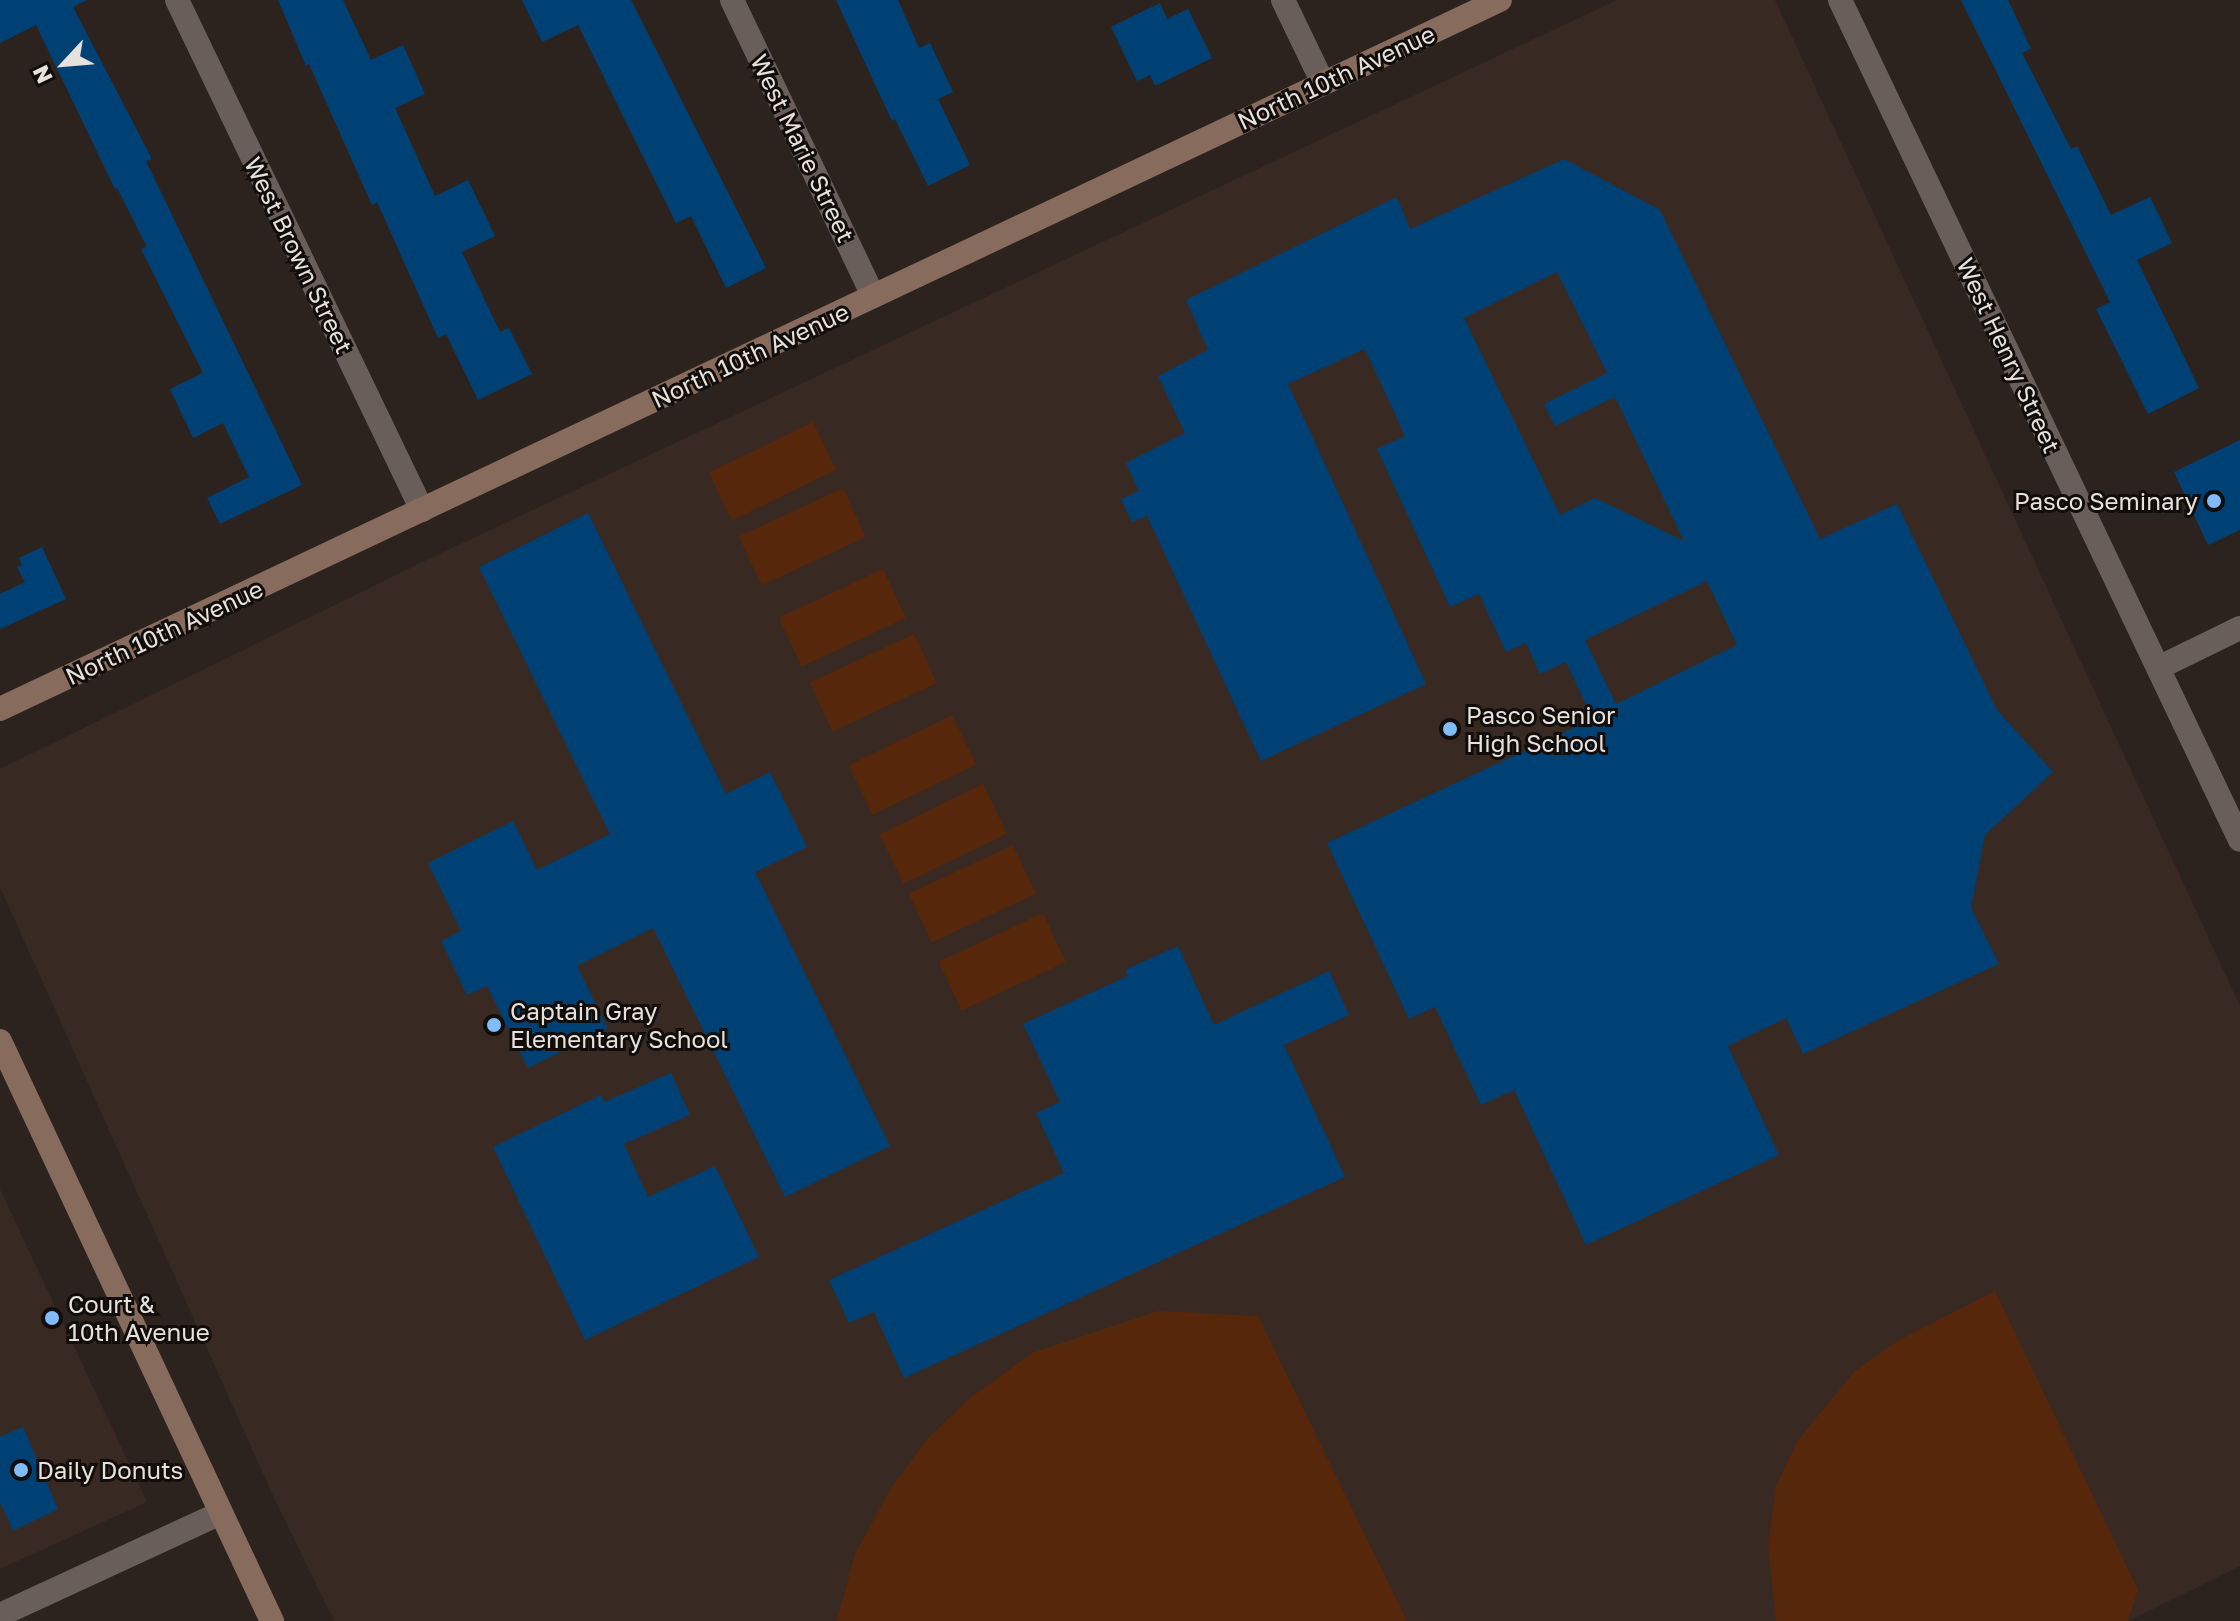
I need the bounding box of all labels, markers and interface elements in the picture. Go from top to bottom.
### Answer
street label: North 10th Avenue [1233,19,1439,135]
north arrow [24,24,104,104]
street label: West Marie Street [745,49,861,247]
text: N [26,61,58,88]
street label: West Brown Street [239,152,359,358]
street label: West Henry Street [1951,253,2067,457]
street label: North 10th Avenue [647,297,853,413]
place label: Pasco Seminary [2014,487,2198,515]
marker: Pasco Seminary [2205,492,2223,510]
street label: North 10th Avenue [61,574,267,690]
place label: Pasco Senior High School [1466,701,1615,757]
marker: Pasco Senior High School [1441,720,1459,738]
place label: Captain Gray Elementary School [510,997,728,1053]
marker: Captain Gray Elementary School [485,1016,503,1034]
place label: Court & 10th Avenue [68,1290,210,1346]
marker: Court & 10th Avenue [43,1309,61,1327]
place label: Daily Donuts [37,1456,183,1484]
marker: Daily Donuts [12,1461,30,1479]

